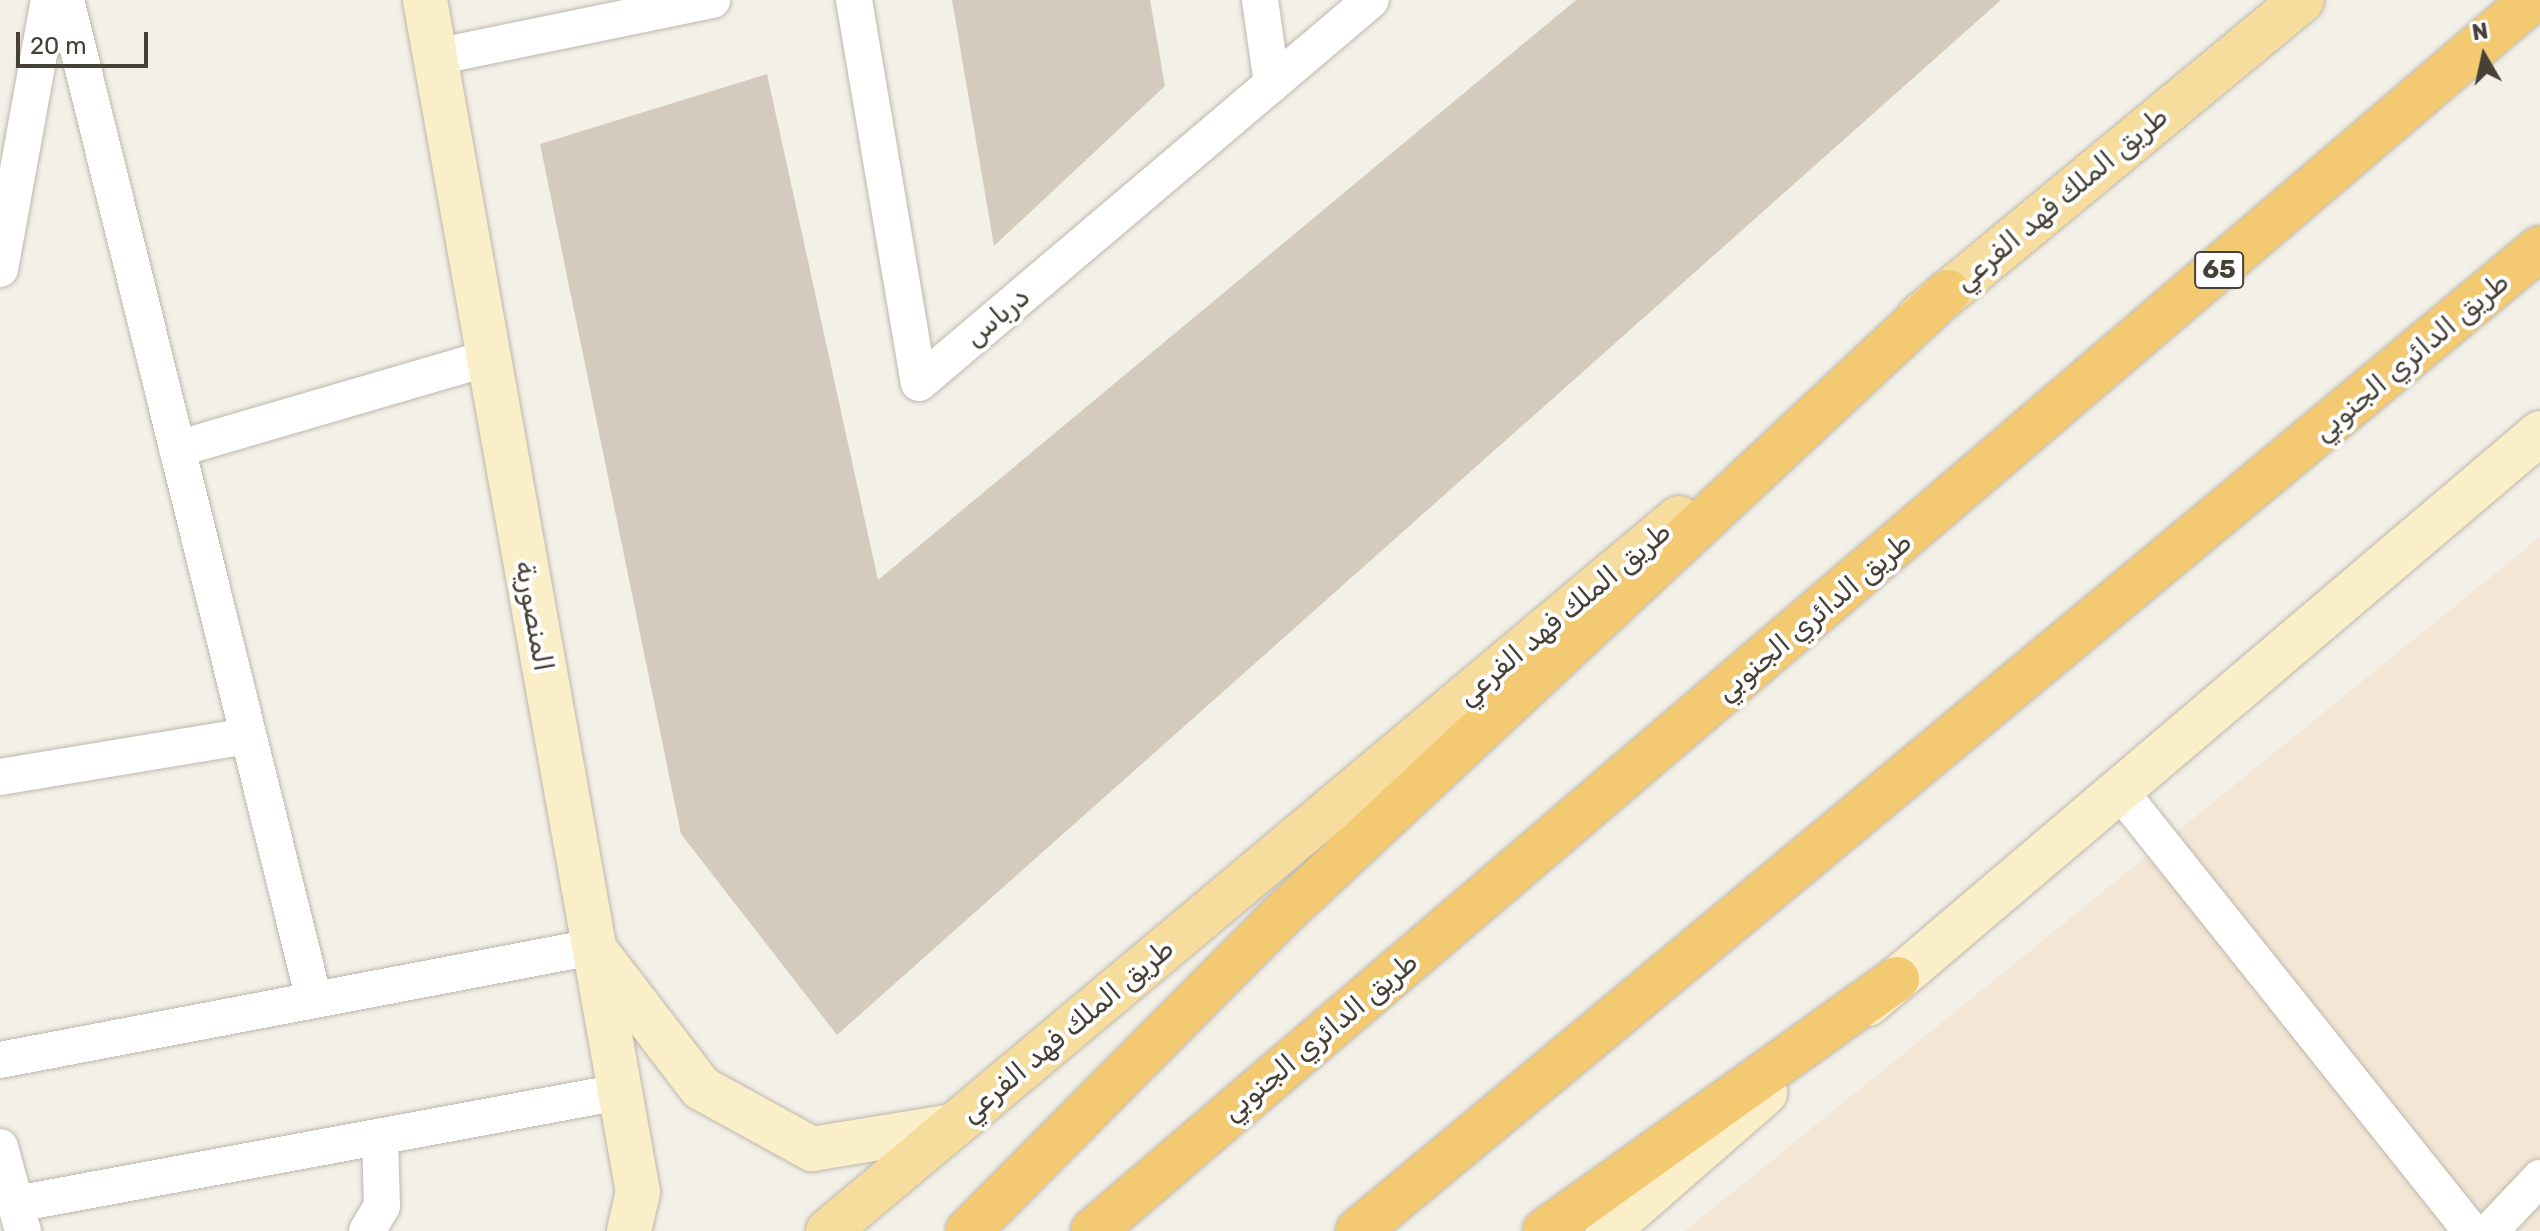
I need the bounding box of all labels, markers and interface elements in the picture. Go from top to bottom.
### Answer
scale bar [20,16,152,66]
north arrow [2444,16,2524,96]
text: N [2470,17,2490,46]
text: 20 m [30,32,87,60]
street label: طريق الملك فهد الفرعي [1947,100,2175,298]
road number: 65 [2193,248,2245,292]
street label: طريق الدائري الجنوبي [2306,265,2516,449]
street label: درباس [958,280,1036,354]
street label: طريق الملك فهد الفرعي [1450,515,1678,713]
street label: طريق الدائري الجنوبي [1709,525,1919,709]
street label: المنصورية [508,558,560,674]
street label: طريق الملك فهد الفرعي [953,932,1181,1130]
street label: طريق الدائري الجنوبي [1215,945,1425,1129]

